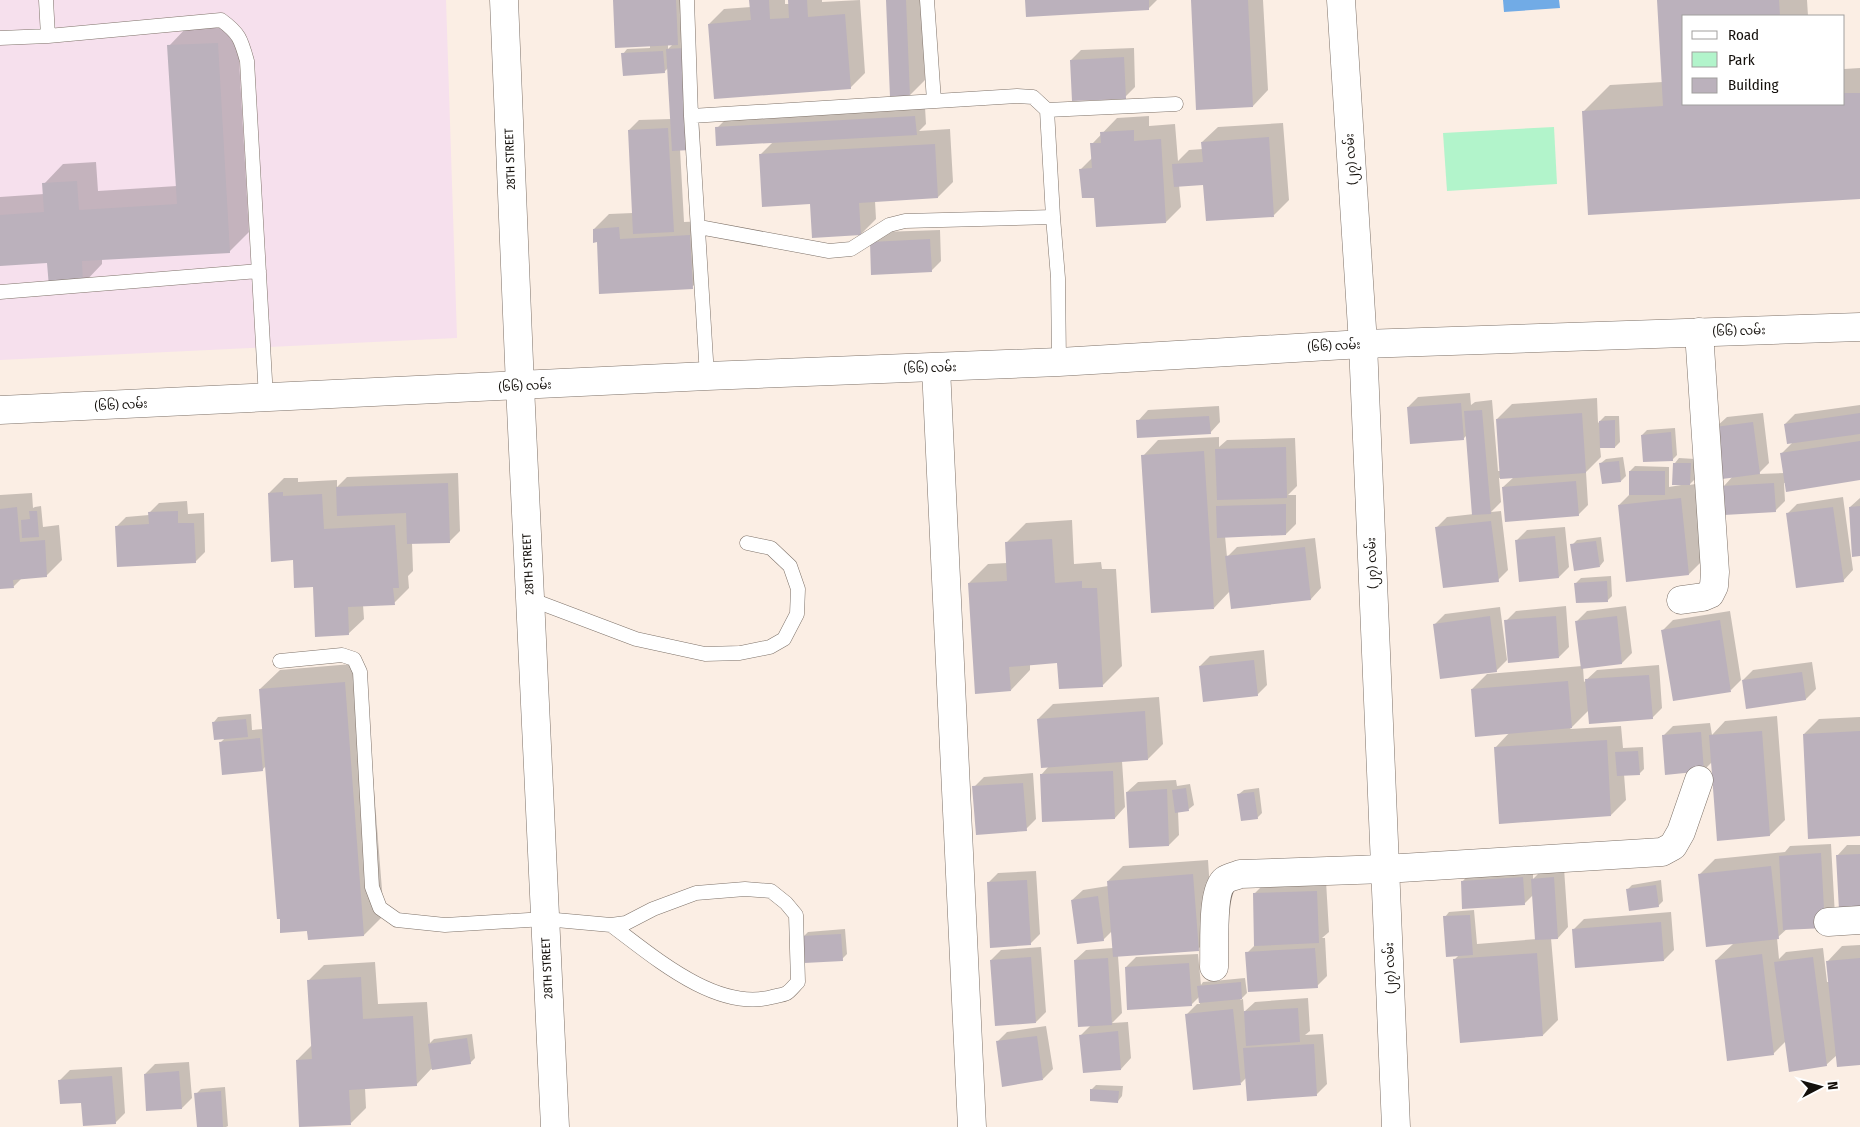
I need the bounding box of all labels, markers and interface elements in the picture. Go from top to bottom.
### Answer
legend [1682,15,1845,105]
text: Road [1728,26,1759,44]
text: Park [1728,51,1755,69]
text: Building [1728,76,1779,94]
street label: 28TH STREET [502,128,518,190]
street label: (၂၇) လမ်း [1340,133,1363,185]
street label: (၆၆) လမ်း [1712,321,1766,339]
street label: (၆၆) လမ်း [1307,336,1361,354]
street label: (၆၆) လမ်း [903,358,957,376]
street label: (၆၆) လမ်း [498,376,552,394]
street label: (၆၆) လမ်း [94,395,148,413]
street label: 28TH STREET [519,533,537,595]
street label: (၂၇) လမ်း [1362,537,1383,589]
street label: 28TH STREET [538,937,556,999]
street label: (၂၇) လမ်း [1380,942,1401,994]
north arrow [1795,1062,1845,1112]
text: N [1824,1081,1841,1091]

